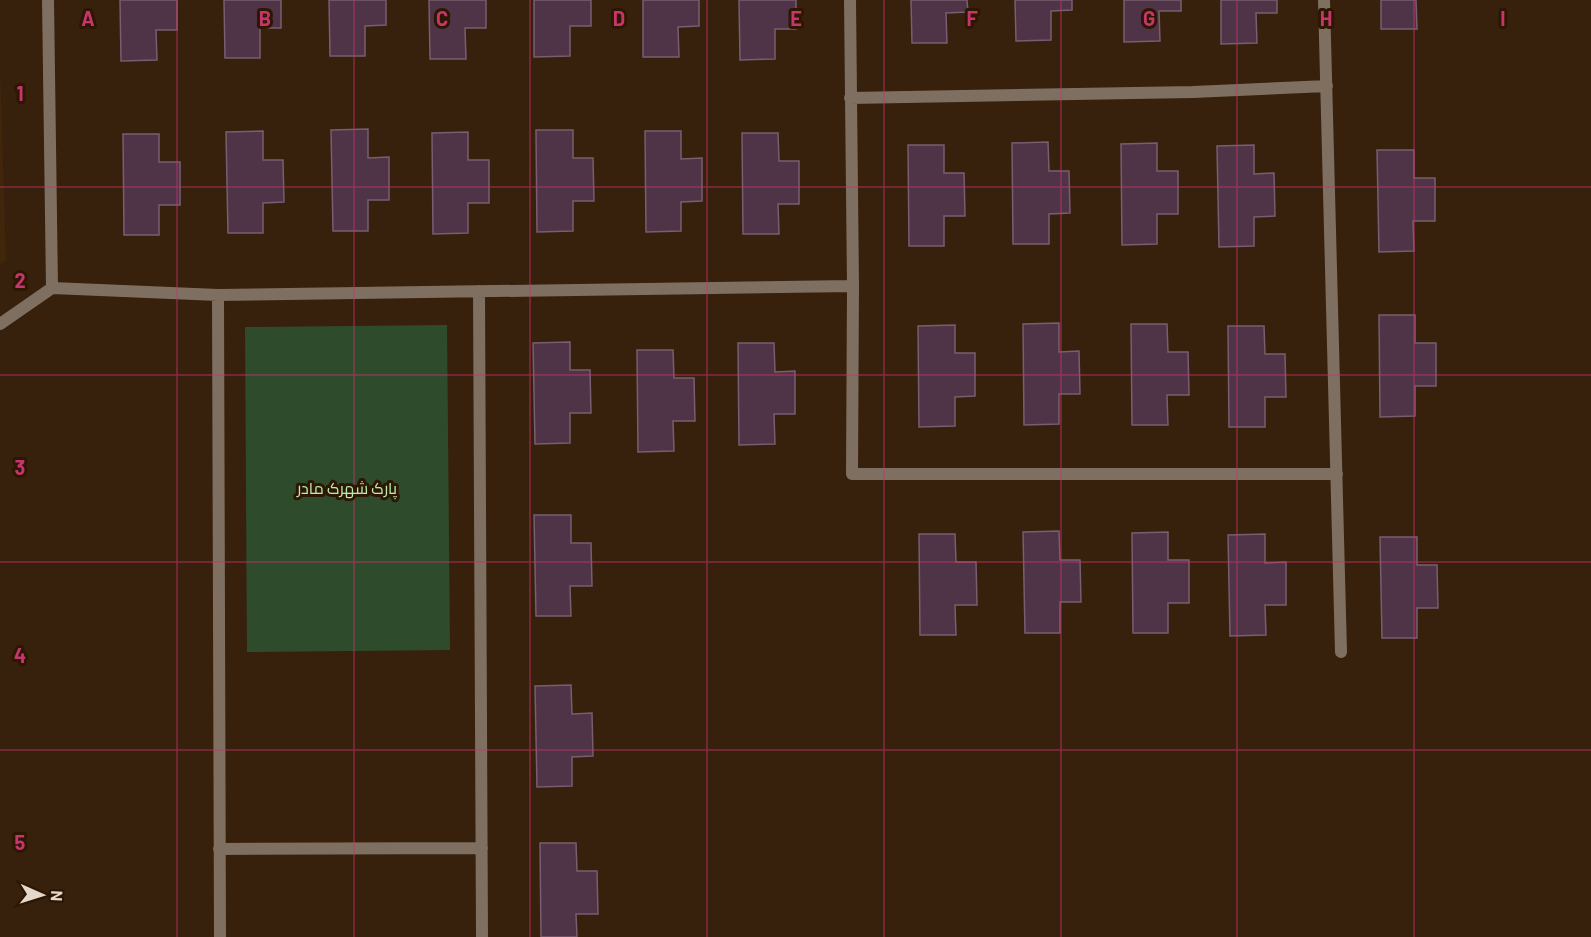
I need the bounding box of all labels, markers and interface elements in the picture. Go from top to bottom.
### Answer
text: A [81,6,95,30]
text: B [259,6,271,30]
text: C [436,6,448,30]
text: D [613,6,625,30]
text: E [790,6,802,30]
text: F [966,6,978,30]
text: G [1143,6,1155,30]
text: H [1320,6,1332,30]
text: I [1500,6,1506,30]
text: 1 [16,81,24,105]
text: 2 [14,268,26,292]
text: 3 [15,455,25,479]
park label: پارک شهرک مادر [296,478,398,500]
text: 4 [14,643,26,667]
text: 5 [15,830,26,854]
north arrow [12,865,72,925]
text: N [48,890,67,902]

